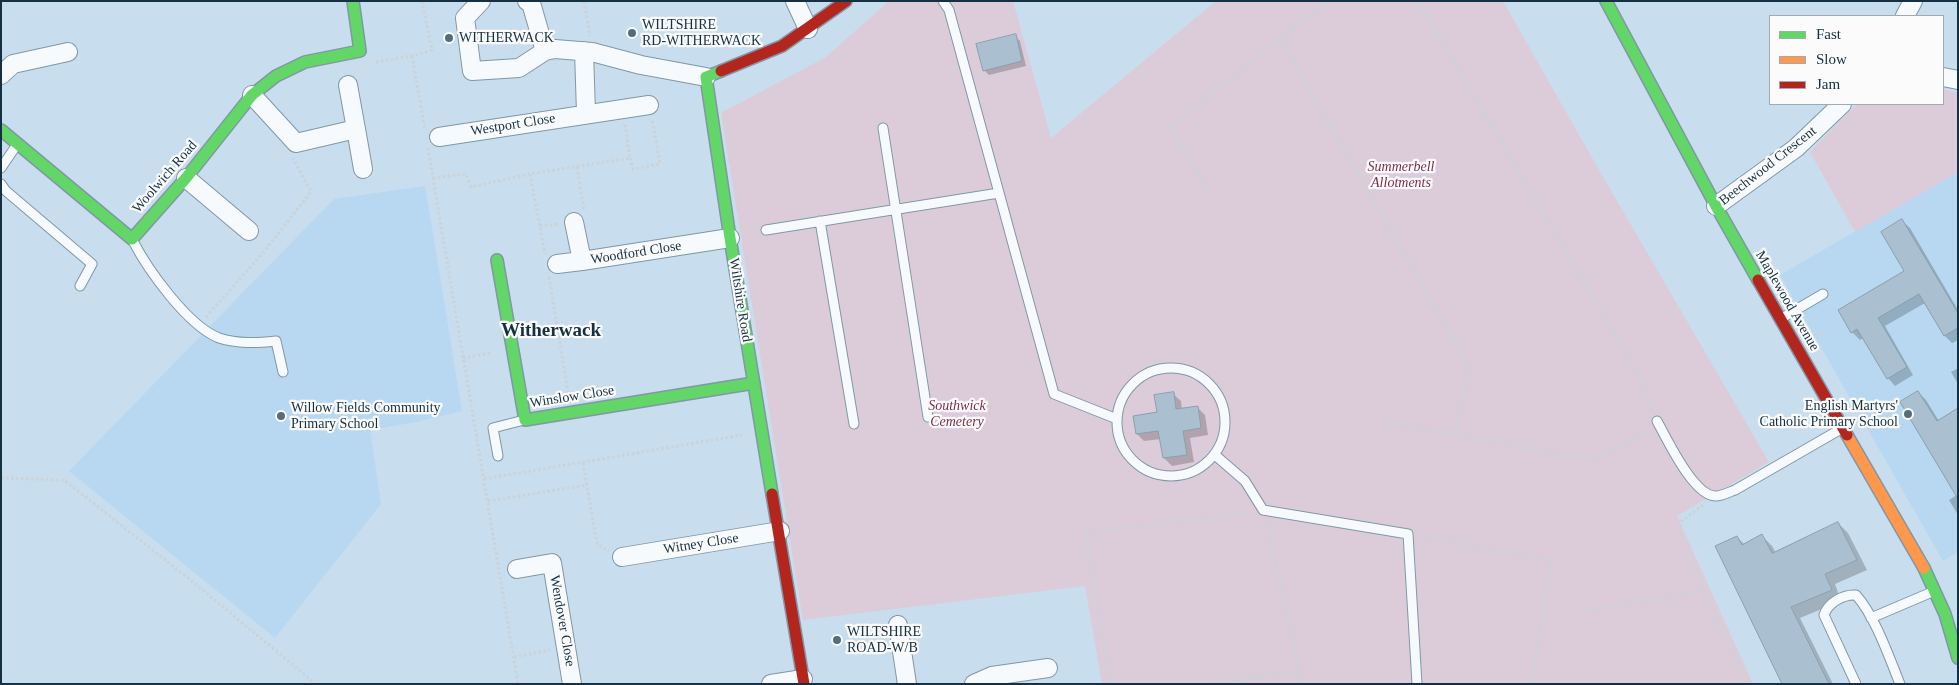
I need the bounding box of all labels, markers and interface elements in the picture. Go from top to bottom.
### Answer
legend [1769,15,1944,105]
place label: WILTSHIRE RD-WITHERWACK [642,17,761,49]
text: Fast [1816,26,1841,42]
marker: WILTSHIRE RD-WITHERWACK [626,27,638,39]
place label: WITHERWACK [459,30,554,46]
marker: WITHERWACK [443,32,455,44]
text: Slow [1816,51,1847,67]
text: Jam [1816,76,1840,92]
street label: Westport Close [469,110,557,140]
street label: Beechwood Crescent [1716,123,1820,209]
street label: Woolwich Road [129,137,201,217]
park label: Summerbell Allotments [1368,159,1434,192]
street label: Woodford Close [589,238,683,268]
street label: Maplewood Avenue [1752,248,1822,354]
street label: Wiltshire Road [725,257,755,343]
district label: Witherwack [501,320,601,342]
street label: Winslow Close [529,382,615,412]
park label: Southwick Cemetery [928,398,986,431]
place label: English Martyrs' Catholic Primary School [1760,398,1898,431]
place label: Willow Fields Community Primary School [291,400,441,432]
marker: English Martyrs' Catholic Primary School [1902,408,1914,420]
marker: Willow Fields Community Primary School [275,410,287,422]
street label: Witney Close [662,530,740,558]
street label: Wendover Close [546,574,578,668]
place label: WILTSHIRE ROAD-W/B [847,624,921,656]
marker: WILTSHIRE ROAD-W/B [831,634,843,646]

